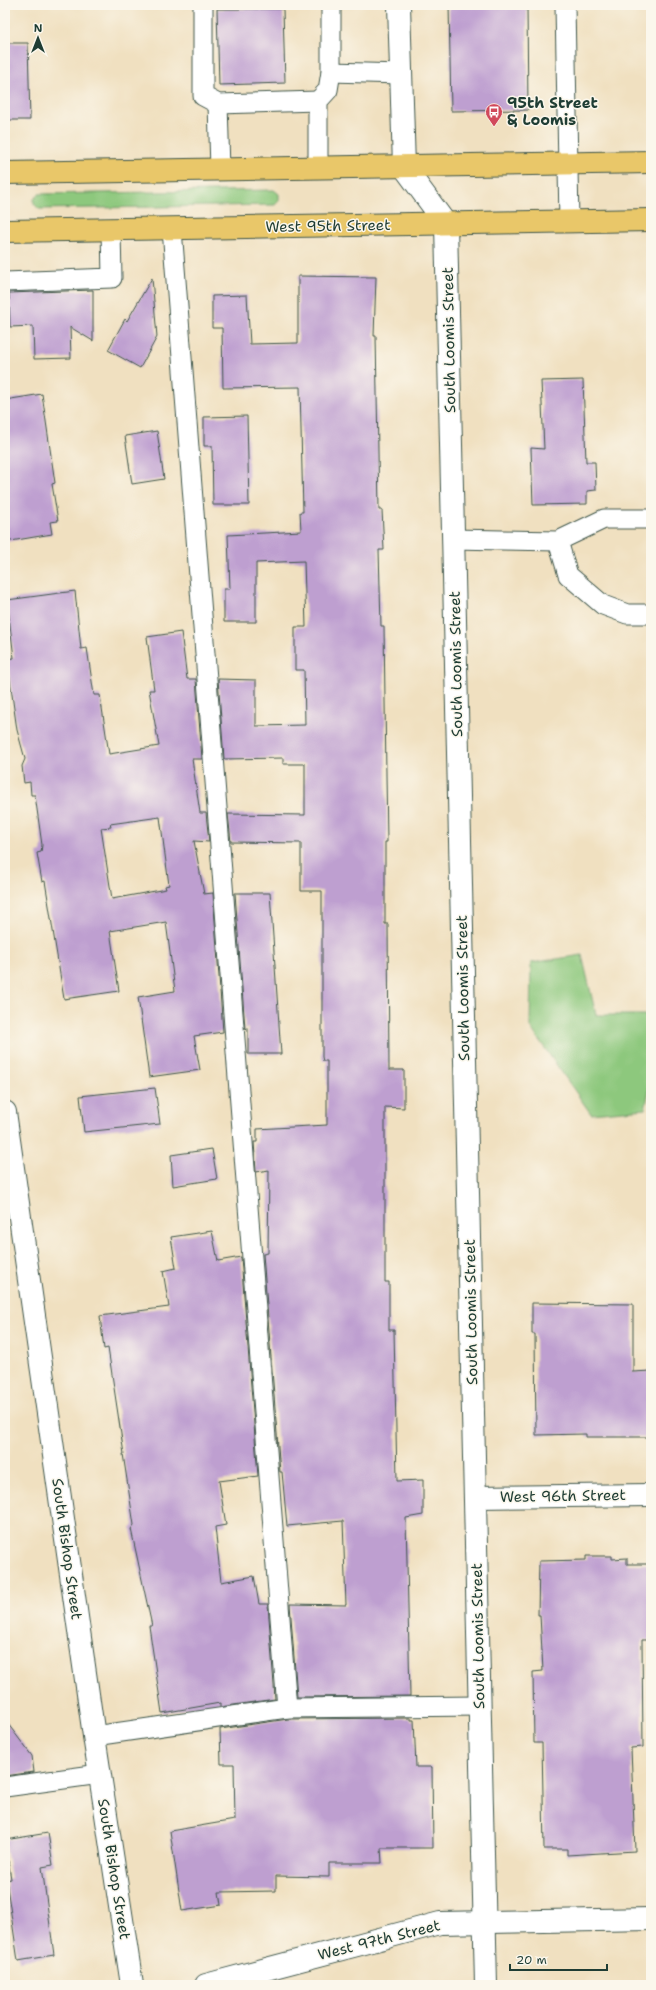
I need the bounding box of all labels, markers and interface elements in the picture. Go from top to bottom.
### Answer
north arrow [18,18,58,58]
text: N [34,21,43,36]
place label: 95th Street & Loomis [507,93,598,130]
bus stop icon: 95th Street & Loomis [484,102,504,127]
street label: West 95th Street [265,215,391,237]
street label: South Loomis Street [438,267,460,413]
street label: South Loomis Street [445,591,467,737]
street label: South Loomis Street [452,915,474,1061]
street label: South Loomis Street [460,1239,482,1385]
street label: South Bishop Street [47,1477,87,1621]
street label: West 96th Street [500,1485,626,1507]
street label: South Loomis Street [467,1563,489,1709]
street label: South Bishop Street [93,1797,135,1941]
street label: West 97th Street [316,1915,442,1965]
scale bar [510,1946,607,1972]
text: 20 m [516,1952,547,1968]

